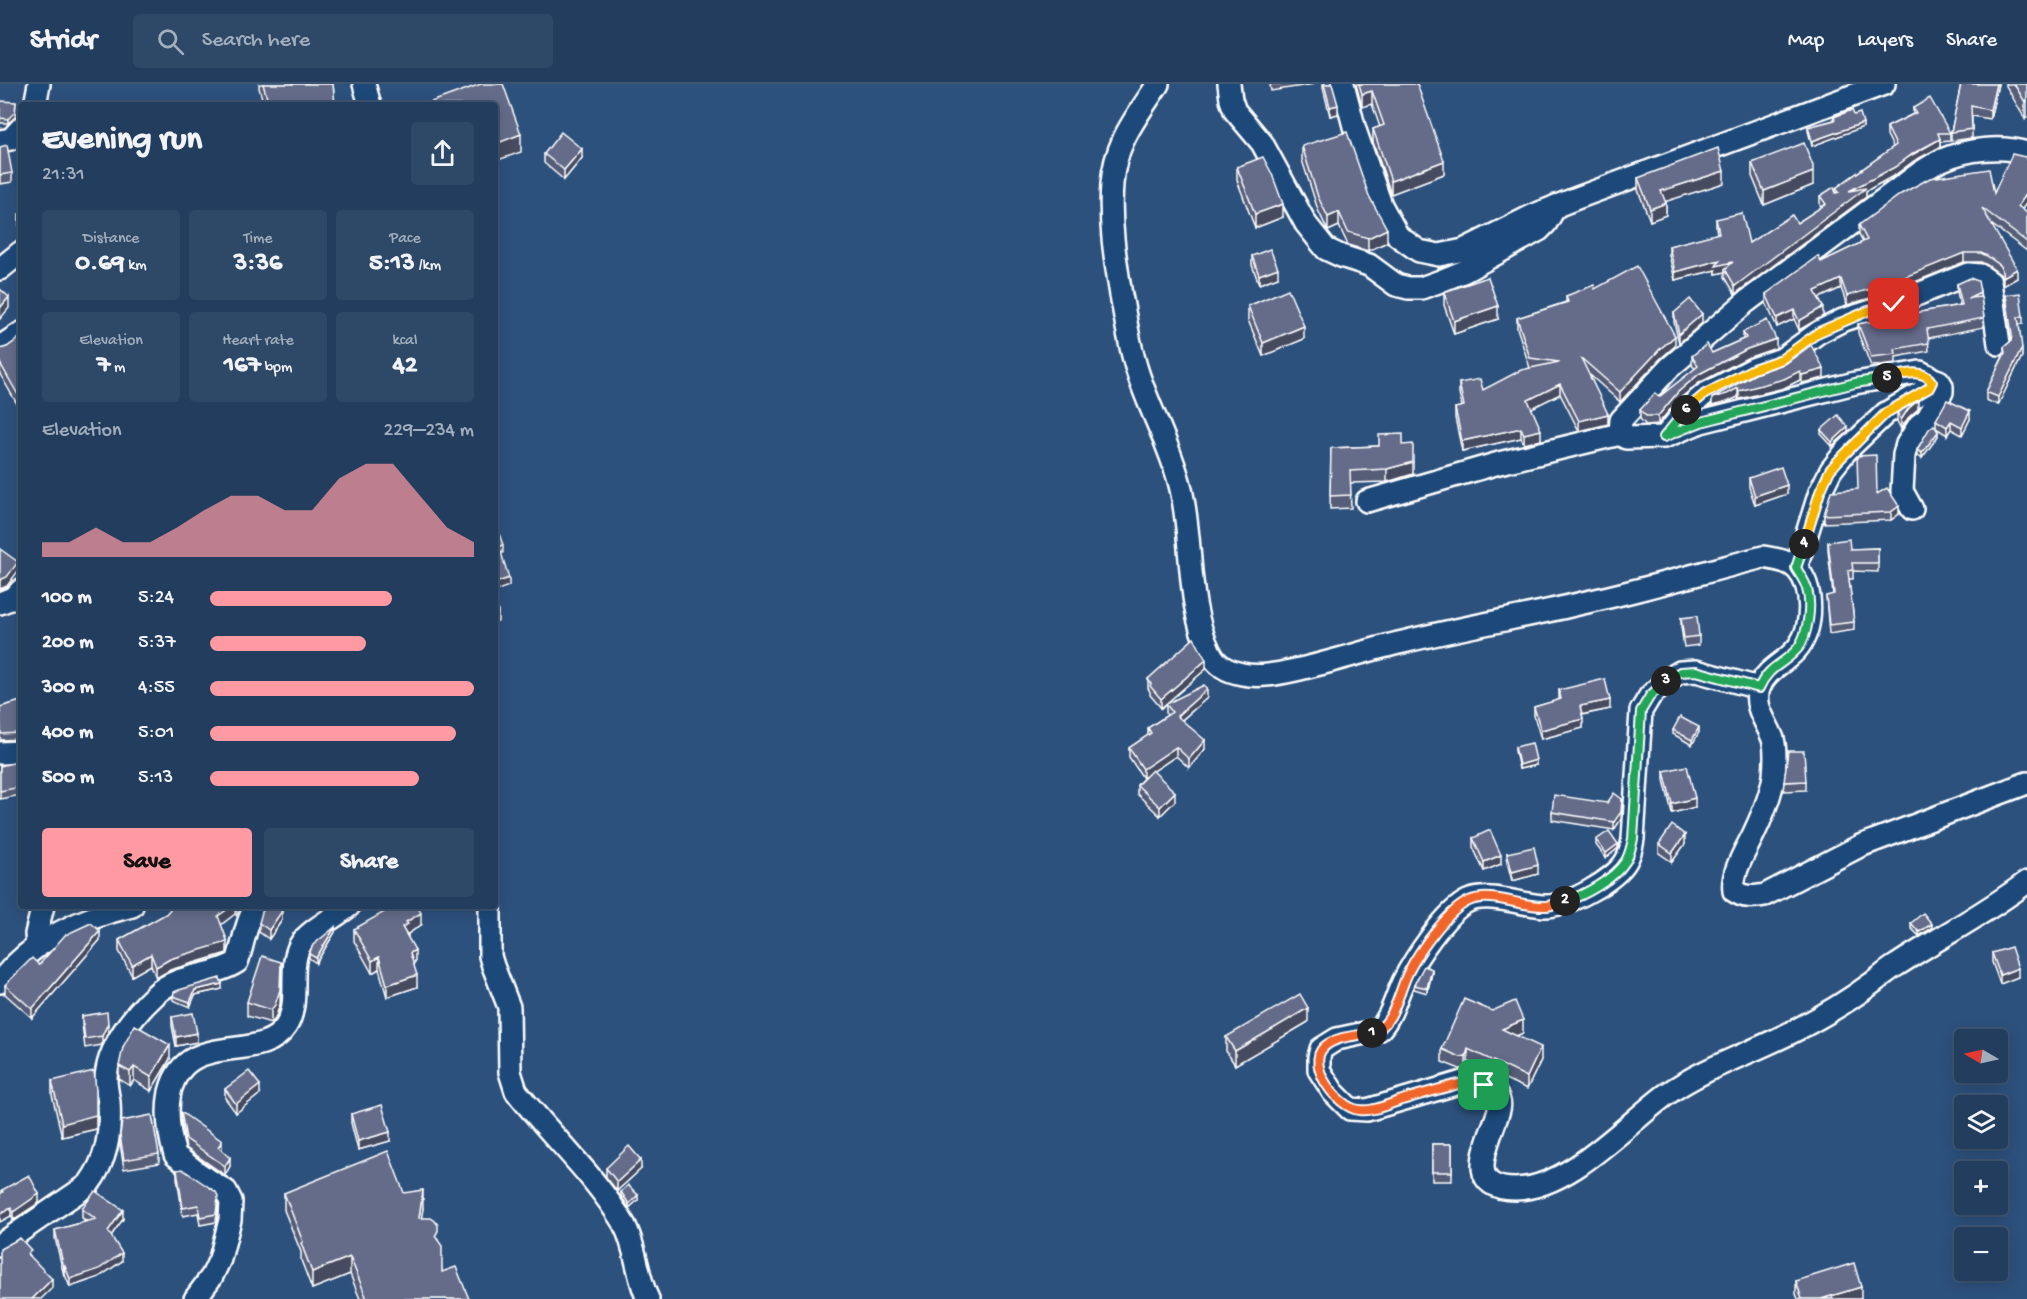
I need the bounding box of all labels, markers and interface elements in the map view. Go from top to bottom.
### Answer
search box [133,14,553,68]
text: Stridr [30,25,97,58]
icon: search [154,25,187,58]
text: Search here [202,28,310,54]
text: Map [1788,29,1824,54]
text: Layers [1857,29,1913,54]
text: Share [1946,29,1997,54]
text: Evening run [42,122,202,160]
button: share [411,122,474,185]
text: 21:31 [42,164,85,187]
text: Distance [83,230,139,249]
text: Time [243,230,273,249]
text: Pace [389,230,421,249]
text: 0.69 [75,249,124,280]
text: 3:36 [234,249,282,280]
text: 5:13 [369,249,415,280]
text: km [124,257,147,276]
text: /km [415,257,441,276]
pin [1868,278,1919,329]
icon: check [1877,287,1910,320]
text: Elevation [79,332,143,351]
text: Heart rate [222,332,294,351]
text: kcal [393,332,417,351]
text: 7 [97,351,110,382]
text: 167 [224,351,261,382]
text: 42 [392,351,418,382]
text: m [110,359,125,378]
text: bpm [261,359,292,378]
pin: 5 [1872,363,1902,393]
text: 5 [1883,368,1891,387]
pin: 6 [1671,395,1701,425]
text: 6 [1682,400,1690,419]
text: Elevation [42,420,122,443]
text: 229–234 m [384,420,474,443]
pin: 4 [1789,529,1819,559]
text: 4 [1800,534,1808,553]
text: 100 m [42,587,92,610]
text: 5:24 [138,587,174,610]
text: 200 m [42,632,93,655]
text: 5:37 [138,632,176,655]
pin: 3 [1651,666,1681,696]
text: 3 [1662,671,1670,690]
text: 300 m [42,677,94,700]
text: 4:55 [138,677,175,700]
text: 400 m [42,722,93,745]
text: 5:01 [138,722,174,745]
text: 500 m [42,767,94,790]
text: 5:13 [138,767,173,790]
button: Save [42,828,252,897]
button: Share [264,828,474,897]
pin: 2 [1550,886,1580,916]
text: 2 [1561,891,1569,910]
pin: 1 [1357,1018,1387,1048]
text: 1 [1369,1023,1375,1042]
north arrow [1954,1029,2008,1083]
map controls [1954,1029,2008,1281]
pin [1458,1059,1509,1110]
icon: arrive [1467,1068,1500,1101]
button: layers [1954,1095,2008,1149]
button: + [1954,1161,2008,1215]
button: − [1954,1227,2008,1281]

